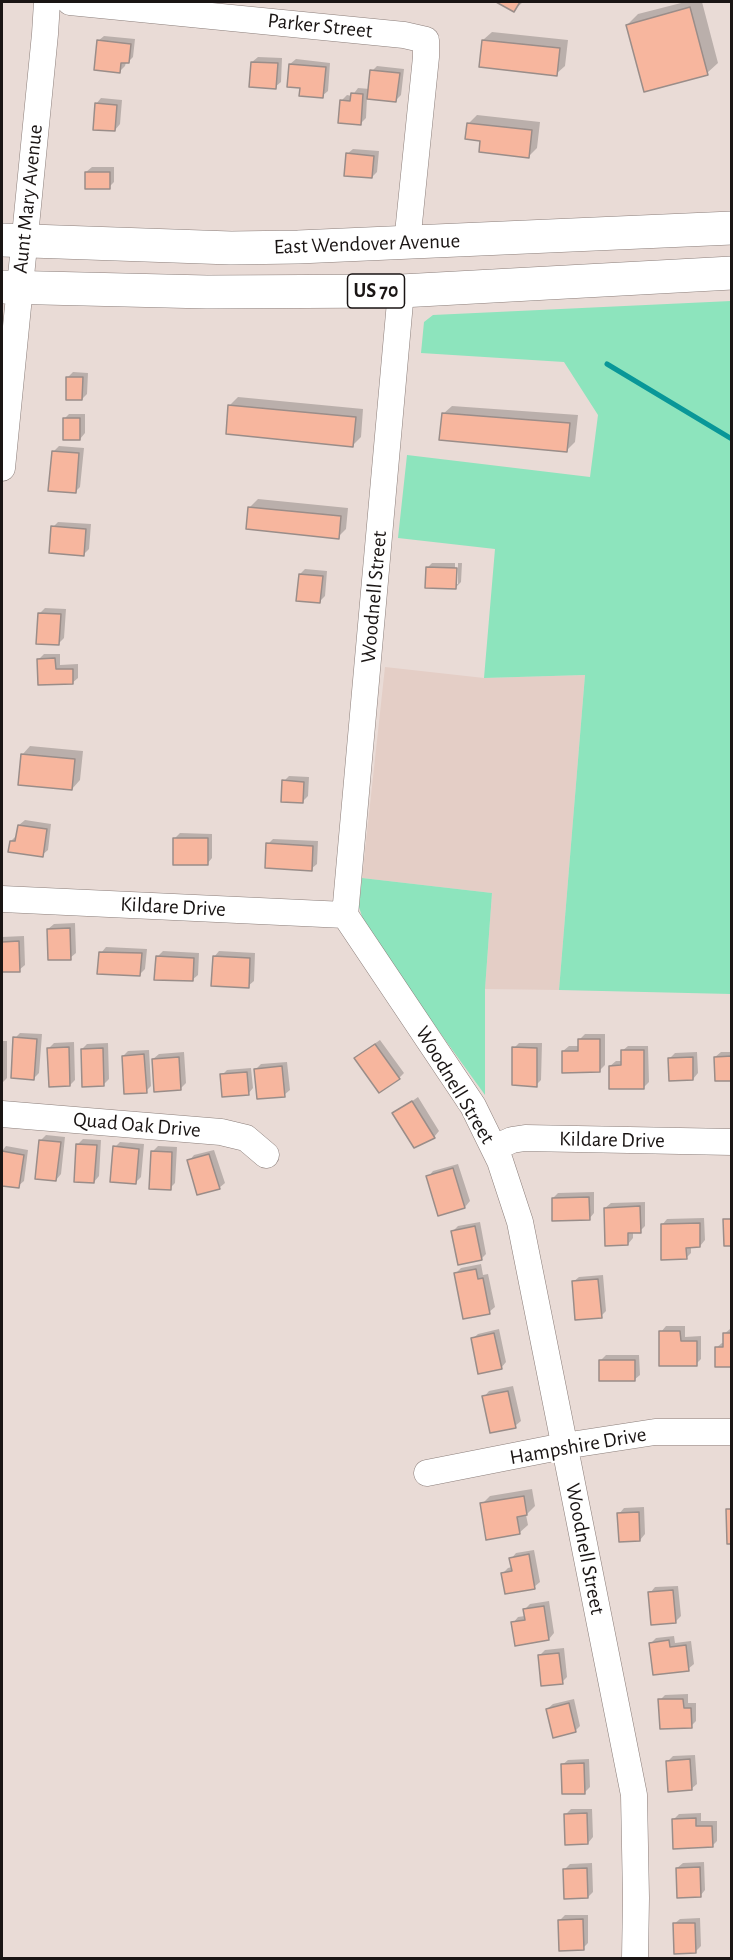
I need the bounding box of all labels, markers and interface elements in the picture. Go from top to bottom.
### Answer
street label: Parker Street [266,8,374,44]
street label: Aunt Mary Avenue [8,123,48,275]
street label: East Wendover Avenue [273,228,461,260]
road number: US 70 [348,274,404,308]
street label: Woodnell Street [356,530,392,664]
street label: Kildare Drive [120,892,226,922]
street label: Woodnell Street [410,1021,500,1149]
street label: Quad Oak Drive [72,1107,202,1143]
street label: Kildare Drive [559,1126,665,1154]
street label: Hampshire Drive [508,1422,648,1470]
street label: Woodnell Street [560,1481,610,1617]

